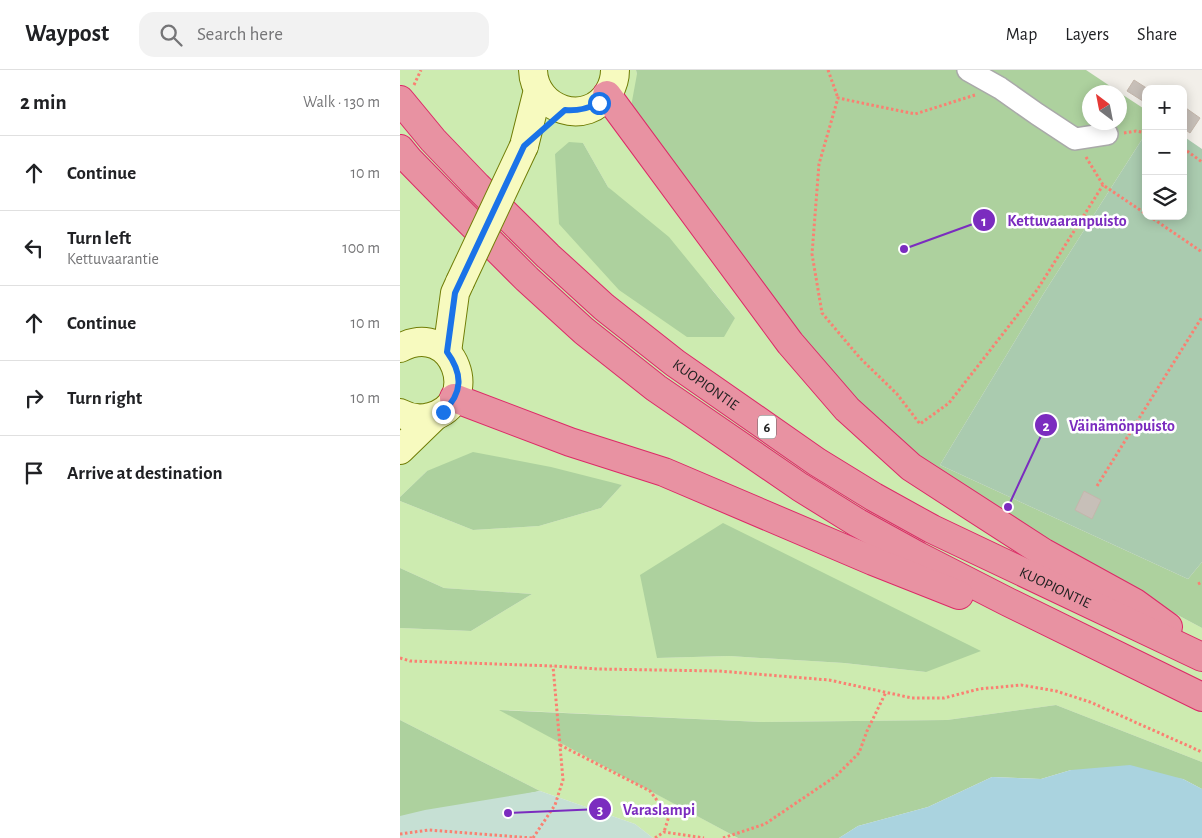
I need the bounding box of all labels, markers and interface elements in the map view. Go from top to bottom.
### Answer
search box [139,12,489,57]
icon: search [157,21,185,49]
text: Waypost [25,22,109,46]
text: Search here [197,25,283,44]
text: Map [1006,26,1037,44]
text: Layers [1065,26,1109,44]
text: Share [1137,26,1177,44]
north arrow [1082,85,1127,130]
map controls [1142,85,1187,220]
button: + [1142,85,1187,130]
text: 2 min [20,92,67,113]
route start [588,92,611,115]
text: Walk · 130 m [303,94,380,110]
button: − [1142,130,1187,175]
icon: ahead [20,159,48,187]
text: Continue [67,164,136,183]
text: 10 m [351,165,380,181]
button: layers [1142,175,1187,220]
callout: Kettuvaaranpuisto [972,205,1136,236]
text: Kettuvaaranpuisto [1007,213,1127,229]
text: 1 [981,214,987,229]
text: Turn left [67,229,131,248]
icon: left [20,234,48,262]
text: 100 m [342,240,380,256]
text: Kettuvaarantie [67,251,159,267]
icon: ahead [20,309,48,337]
text: Continue [67,314,136,333]
text: 10 m [351,315,380,331]
street label: KUOPIONTIE [670,357,741,413]
icon: right [20,384,48,412]
text: Turn right [67,389,142,408]
text: 10 m [351,390,380,406]
route end [432,401,455,424]
callout: Väinämönpuisto [1034,410,1184,441]
road number: 6 [758,416,776,438]
text: Väinämönpuisto [1069,418,1175,434]
text: 2 [1042,419,1050,434]
icon: arrive [20,459,48,487]
text: Arrive at destination [67,464,223,483]
street label: KUOPIONTIE [1017,565,1093,611]
callout: Varaslampi [587,794,705,825]
text: Varaslampi [623,802,695,818]
text: 3 [597,803,603,818]

